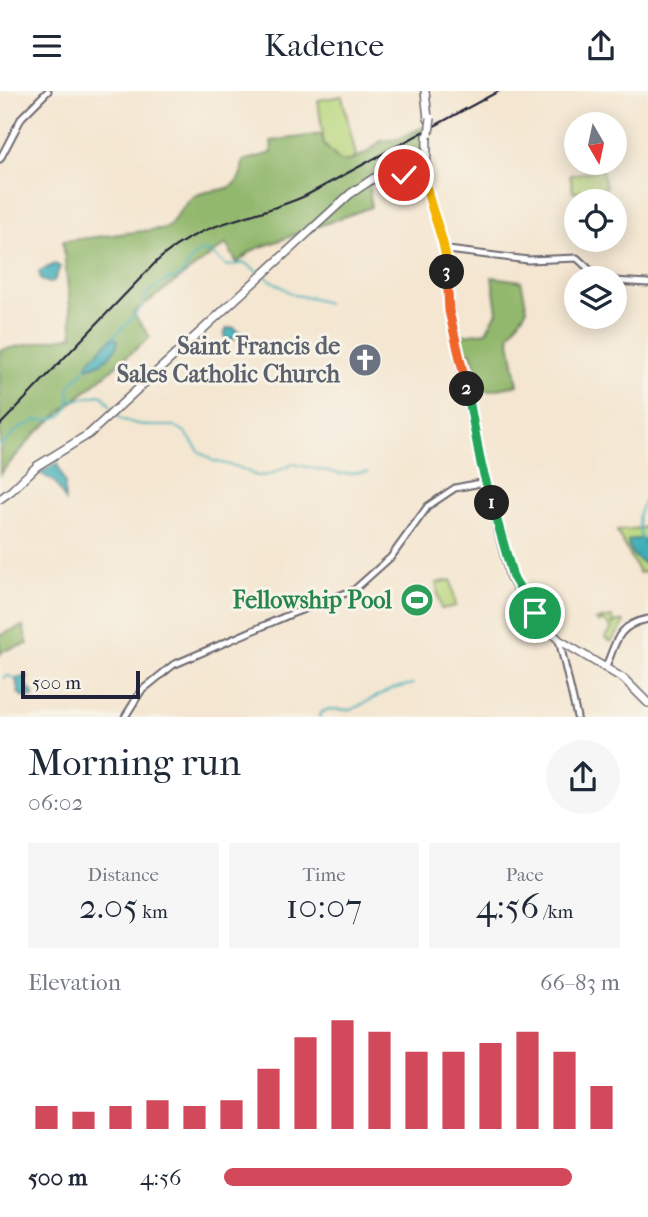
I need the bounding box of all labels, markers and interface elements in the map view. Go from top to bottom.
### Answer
icon: menu [28,27,66,65]
text: Kadence [264,27,384,64]
icon: share [582,27,620,65]
north arrow [564,112,626,175]
map controls [564,112,627,329]
pin [374,145,434,205]
icon: check [385,156,423,194]
button: locate [564,189,627,252]
pin: 3 [430,255,464,289]
text: 3 [443,260,450,282]
button: layers [564,266,627,329]
place label: Saint Francis de Sales Catholic Church [117,332,341,388]
church icon: Saint Francis de Sales Catholic Church [346,341,384,379]
pin: 2 [449,371,484,407]
text: 2 [462,377,471,399]
pin: 1 [475,485,510,521]
text: 1 [488,491,495,513]
sports icon: Fellowship Pool [398,581,436,619]
pin [505,583,565,643]
place label: Fellowship Pool [232,586,392,614]
icon: arrive [516,594,554,632]
scale bar [21,667,140,699]
text: 500 m [32,672,81,694]
text: Morning run [28,740,241,785]
button: share [546,740,620,814]
text: 06:02 [28,789,83,816]
text: Distance [88,864,159,886]
text: Time [302,864,346,886]
text: Pace [506,864,544,886]
text: 2.05 [79,886,138,927]
text: 10:07 [286,886,362,927]
text: 4:56 [476,886,539,927]
text: km [138,901,168,923]
text: /km [539,901,573,923]
text: Elevation [28,969,121,996]
text: 66–83 m [540,969,620,996]
text: 500 m [28,1164,87,1191]
text: 4:56 [140,1164,182,1191]

